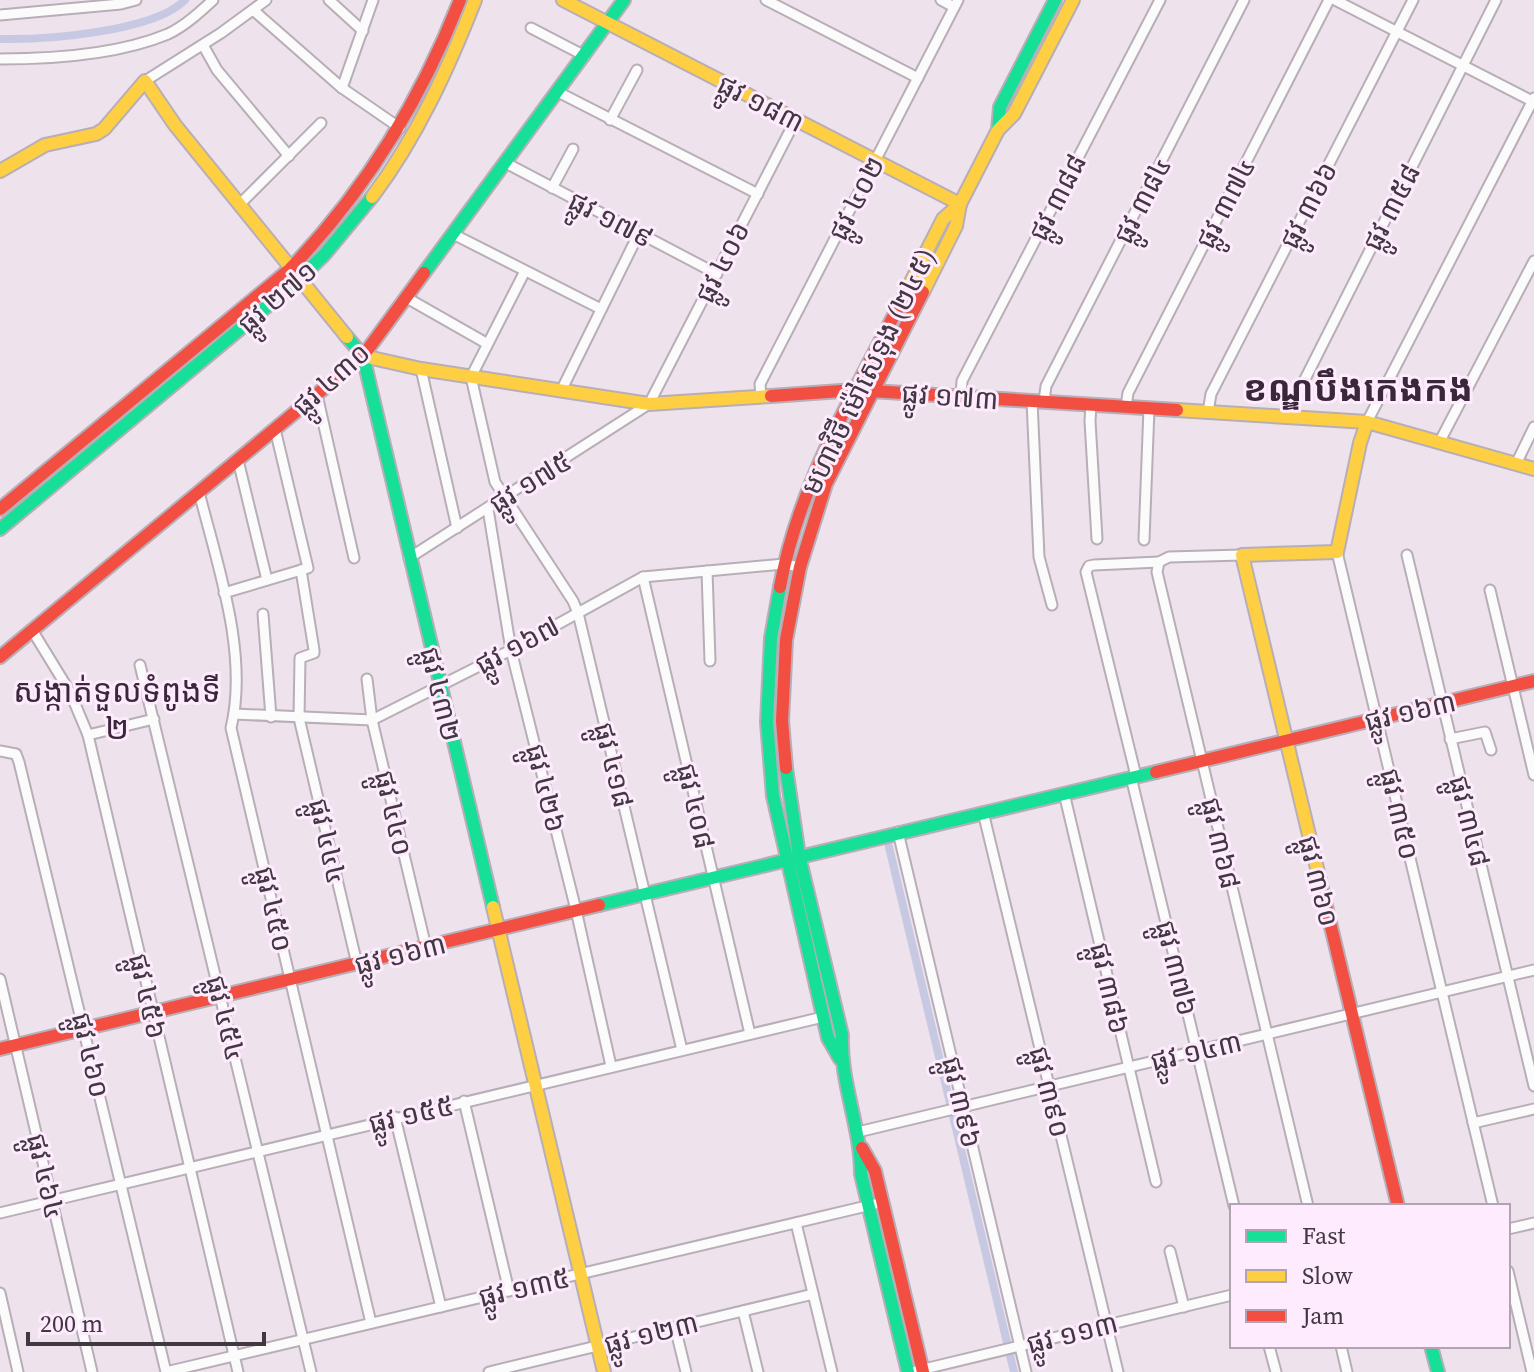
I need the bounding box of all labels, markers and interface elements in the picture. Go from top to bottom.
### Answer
street label: ផ្លូវ ១៨៣ [708,65,811,147]
street label: ផ្លូវ ៣៨៨ [1019,147,1101,250]
street label: ផ្លូវ ៤០២ [819,149,899,250]
street label: ផ្លូវ ៣៨៤ [1104,150,1186,253]
street label: ផ្លូវ ៣៧៤ [1186,151,1270,258]
street label: ផ្លូវ ៣៦៦ [1270,155,1352,258]
street label: ផ្លូវ ៣៥៨ [1353,157,1435,260]
street label: ផ្លូវ ១៧៩ [559,181,660,262]
street label: ផ្លូវ ៤០៦ [685,215,764,312]
street label: មហាវិថី ម៉ៅសេទុង (២៤៥) [792,241,944,501]
street label: ផ្លូវ ២៧១ [229,252,329,347]
street label: ផ្លូវ ៤៣០ [284,334,383,429]
district label: ខណ្ឌបឹងកេងកង [1243,364,1473,413]
street label: ផ្លូវ ១៧៣ [900,374,1000,425]
street label: ផ្លូវ ១៧៥ [481,442,582,528]
street label: ផ្លូវ ១៦៧ [468,607,569,689]
street label: ផ្លូវ ៤៣២ [405,643,471,747]
district label: សង្កាត់ទួលទំពូងទី ២ [13,669,221,750]
street label: ផ្លូវ ១៦៣ [1360,682,1461,746]
street label: ផ្លូវ ៤១៨ [579,718,643,813]
street label: ផ្លូវ ៤២៦ [511,740,575,838]
street label: ផ្លូវ ៤០៨ [662,759,724,854]
street label: ផ្លូវ ៣៥០ [1365,764,1429,865]
street label: ផ្លូវ ៤៤០ [360,766,422,861]
street label: ផ្លូវ ៣៤៨ [1434,771,1500,872]
street label: ផ្លូវ ៣៦៨ [1186,793,1250,894]
street label: ផ្លូវ ៤៤៤ [294,794,356,889]
street label: ផ្លូវ ៣៦០ [1283,831,1349,932]
street label: ផ្លូវ ៤៥០ [240,862,302,957]
street label: ផ្លូវ ៣៧៦ [1141,916,1207,1021]
street label: ផ្លូវ ១៦៣ [350,924,451,990]
street label: ផ្លូវ ៣៨៦ [1075,938,1139,1039]
street label: ផ្លូវ ៤៥៦ [114,949,176,1044]
street label: ផ្លូវ ៤៥៤ [191,971,255,1066]
street label: ផ្លូវ ៤៦០ [57,1008,119,1103]
street label: ផ្លូវ ១៤៣ [1146,1022,1247,1086]
street label: ផ្លូវ ៣៩០ [1014,1042,1080,1143]
street label: ផ្លូវ ៣៩៦ [927,1052,991,1153]
street label: ផ្លូវ ១៥៥ [364,1086,459,1148]
street label: ផ្លូវ ៤៦៤ [12,1129,74,1224]
legend [1230,1204,1510,1348]
text: Fast [1302,1219,1346,1252]
street label: ផ្លូវ ១៣៥ [474,1258,575,1322]
text: Slow [1302,1259,1353,1292]
scale bar [28,1296,264,1346]
text: Jam [1301,1299,1344,1332]
street label: ផ្លូវ ១២៣ [600,1303,704,1369]
street label: ផ្លូវ ១១៣ [1022,1303,1123,1369]
text: 200 m [40,1307,103,1340]

